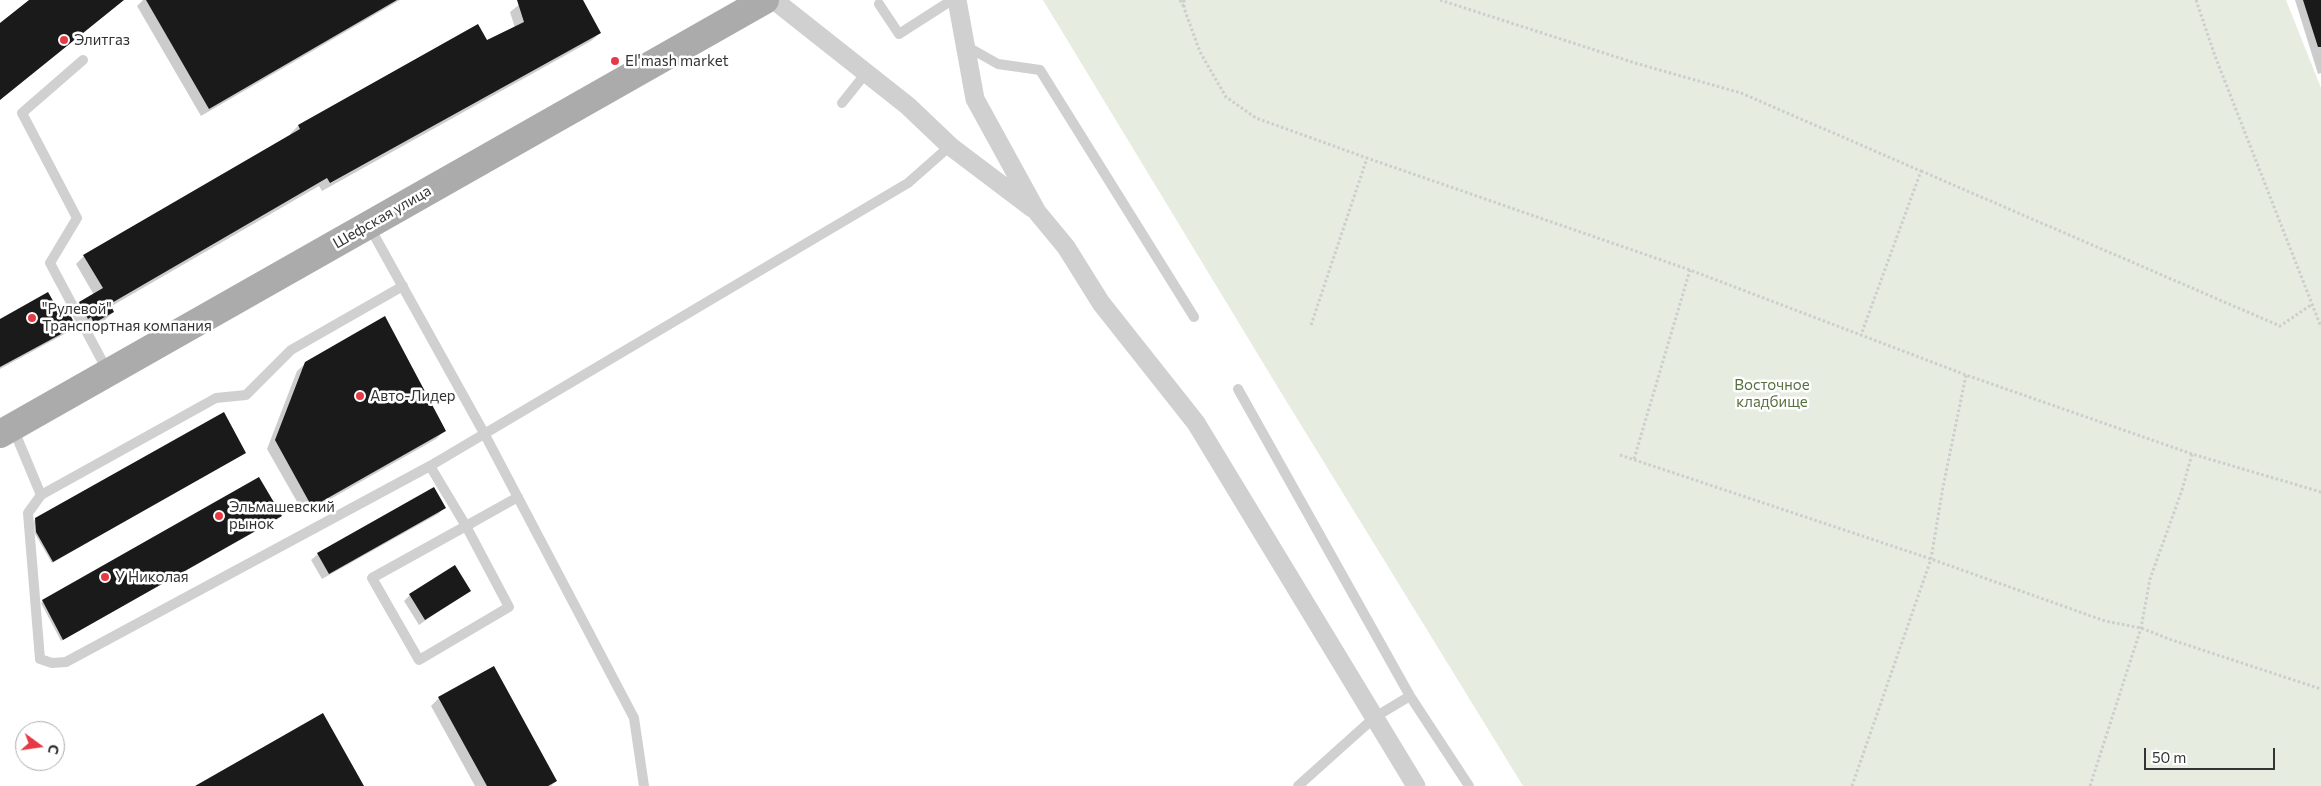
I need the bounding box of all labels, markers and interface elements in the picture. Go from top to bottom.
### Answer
place label: Элитгаз [74,31,130,49]
marker: Элитгаз [58,34,70,46]
place label: El'mash market [625,52,729,70]
marker: El'mash market [609,55,621,67]
street label: Шефская улица [330,182,434,252]
place label: "Рулевой" Транспортная компания [42,300,212,335]
marker: "Рулевой" Транспортная компания [26,312,38,324]
park label: Восточное кладбище [1734,376,1810,411]
place label: Авто-Лидер [370,387,456,405]
marker: Авто-Лидер [354,390,366,402]
place label: Эльмашевский рынок [229,498,335,533]
marker: Эльмашевский рынок [213,510,225,522]
place label: У Николая [115,568,189,586]
marker: У Николая [99,571,111,583]
north arrow [15,721,65,771]
scale bar [2146,738,2277,770]
text: С [45,743,63,756]
text: 50 m [2152,748,2186,766]

